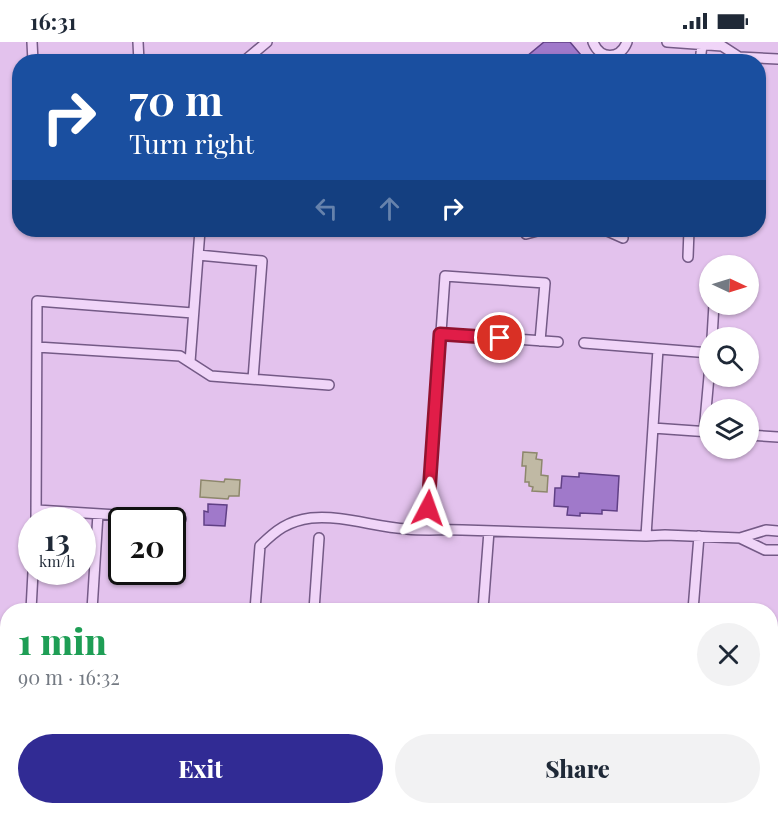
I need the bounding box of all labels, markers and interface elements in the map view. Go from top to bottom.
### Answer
text: 16:31 [30,6,76,36]
text: 70 m [129,71,223,127]
icon: right [30,78,108,156]
text: Turn right [129,125,254,161]
icon: left [310,192,343,225]
icon: ahead [373,192,406,225]
icon: right [436,192,469,225]
north arrow [699,255,759,315]
map controls [699,255,759,459]
pin [474,312,525,363]
icon: arrive [483,321,516,354]
button: search [699,327,759,387]
button: layers [699,399,759,459]
position arrow [396,476,460,540]
speed limit sign: 20 [108,507,186,585]
text: 13 [44,519,70,559]
text: km/h [39,551,75,571]
text: 1 min [18,616,107,664]
button: close [697,623,760,686]
text: 90 m · 16:32 [18,663,120,690]
button: Exit [18,734,383,803]
button: Share [395,734,760,803]

